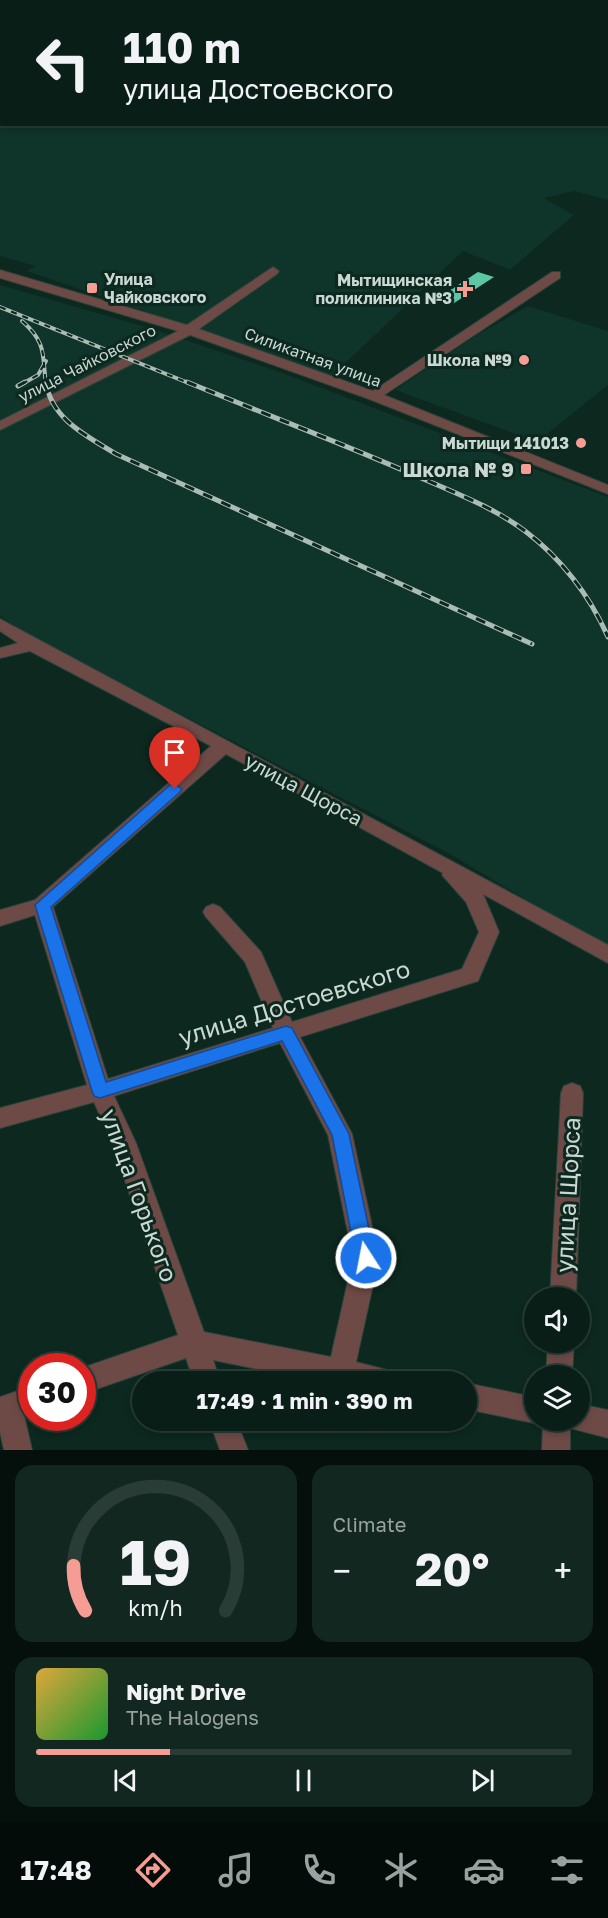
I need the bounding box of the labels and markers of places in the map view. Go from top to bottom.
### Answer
place label: Улица Чайковского [104,269,207,307]
place label: Мытищинская поликлиника №3 [315,270,452,308]
marker: Мытищинская поликлиника №3 [456,280,474,298]
marker: Улица Чайковского [85,281,99,295]
place label: Школа №9 [427,350,512,370]
marker: Школа №9 [517,353,531,367]
place label: Мытищи 141013 [442,433,569,453]
marker: Мытищи 141013 [574,436,588,450]
place label: Школа № 9 [403,457,514,481]
marker: Школа № 9 [519,462,533,476]
pin [149,727,200,789]

